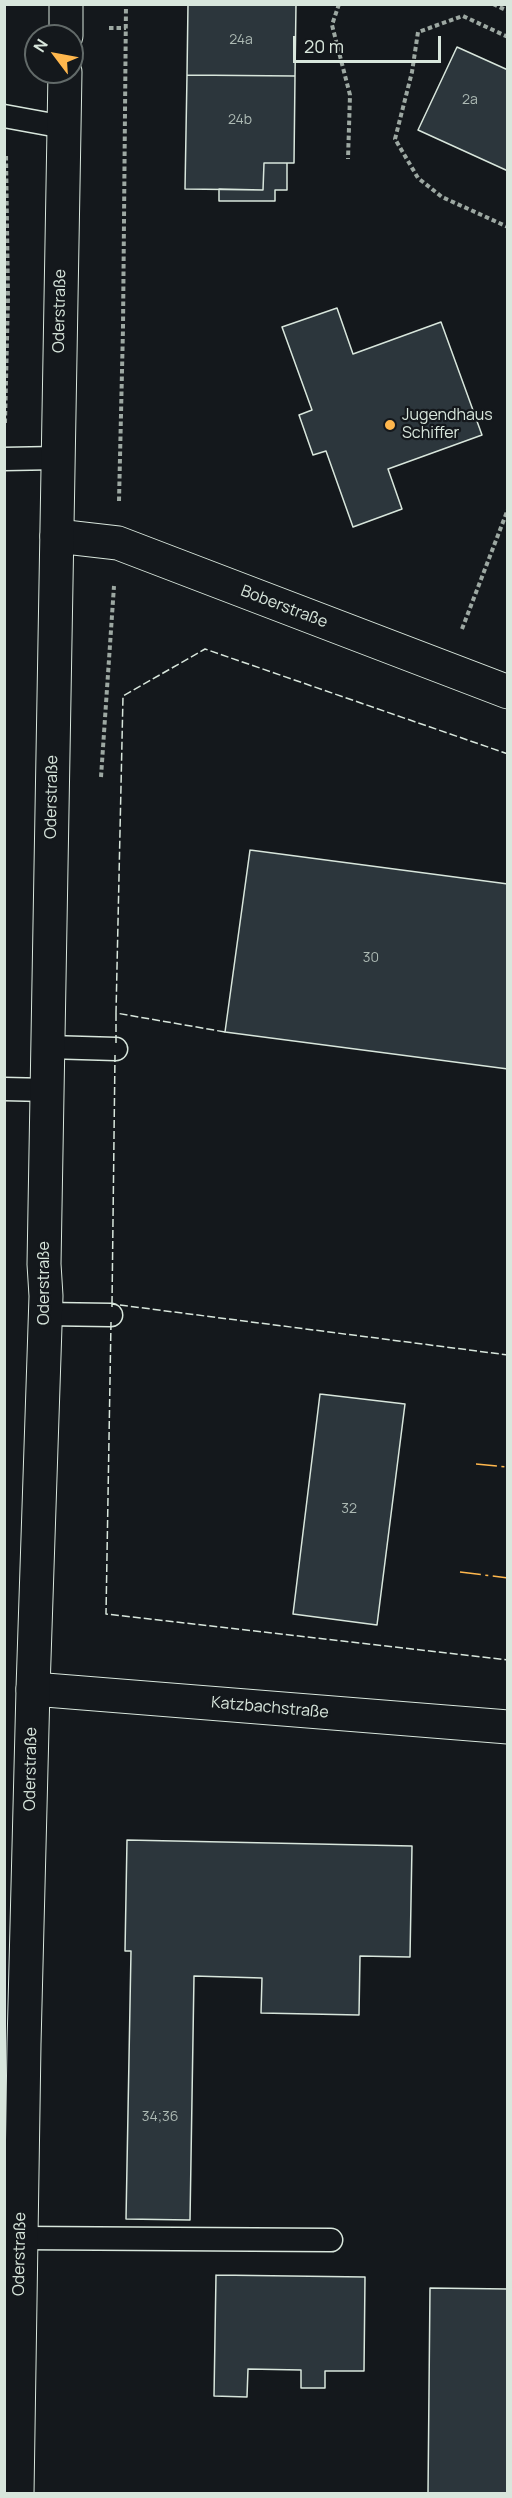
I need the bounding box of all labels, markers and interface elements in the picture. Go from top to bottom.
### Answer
north arrow [24,24,84,84]
scale bar [296,24,444,62]
house number: 24a [229,32,253,48]
text: 20 m [304,34,344,58]
text: N [28,35,53,56]
house number: 2a [462,92,478,108]
house number: 24b [228,112,252,128]
street label: Oderstraße [50,269,70,353]
place label: Jugendhaus Schiffer [402,406,493,444]
marker: Jugendhaus Schiffer [383,418,397,432]
street label: Boberstraße [238,582,330,632]
street label: Oderstraße [42,755,62,839]
house number: 30 [363,950,379,966]
street label: Oderstraße [35,1241,55,1325]
house number: 32 [341,1501,357,1517]
street label: Katzbachstraße [210,1693,330,1723]
street label: Oderstraße [21,1727,41,1811]
house number: 34;36 [142,2109,178,2125]
street label: Oderstraße [10,2212,30,2296]

